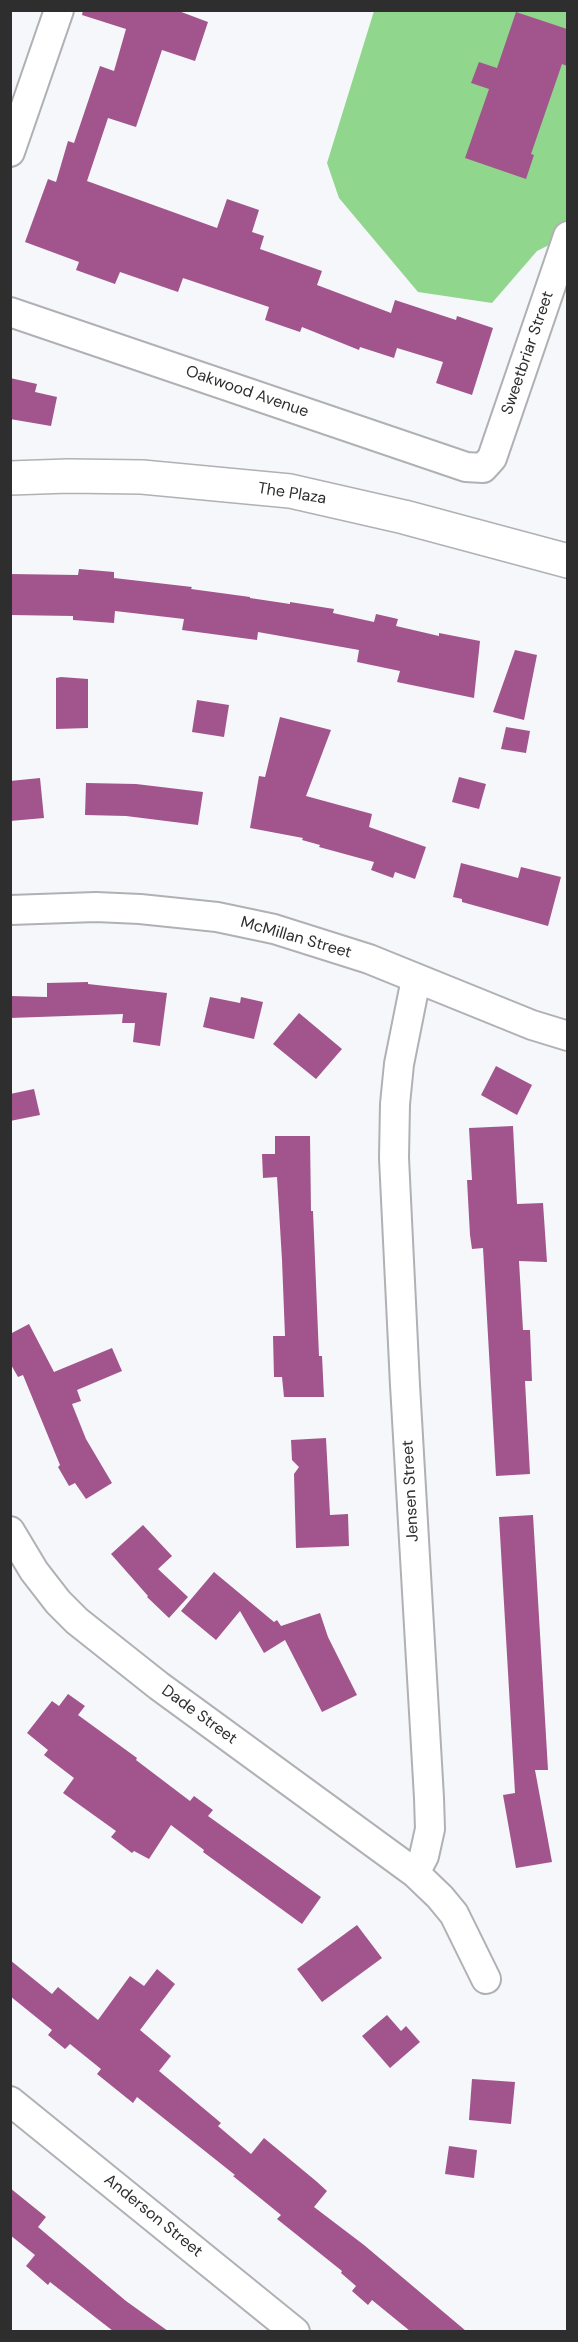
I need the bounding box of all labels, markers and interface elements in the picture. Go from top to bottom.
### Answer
street label: Sweetbriar Street [498,289,558,417]
street label: Oakwood Avenue [183,362,311,422]
street label: The Plaza [256,479,328,509]
street label: McMillan Street [238,913,354,963]
street label: Jensen Street [399,1439,423,1543]
street label: Dade Street [158,1681,240,1749]
street label: Anderson Street [100,2170,206,2262]

